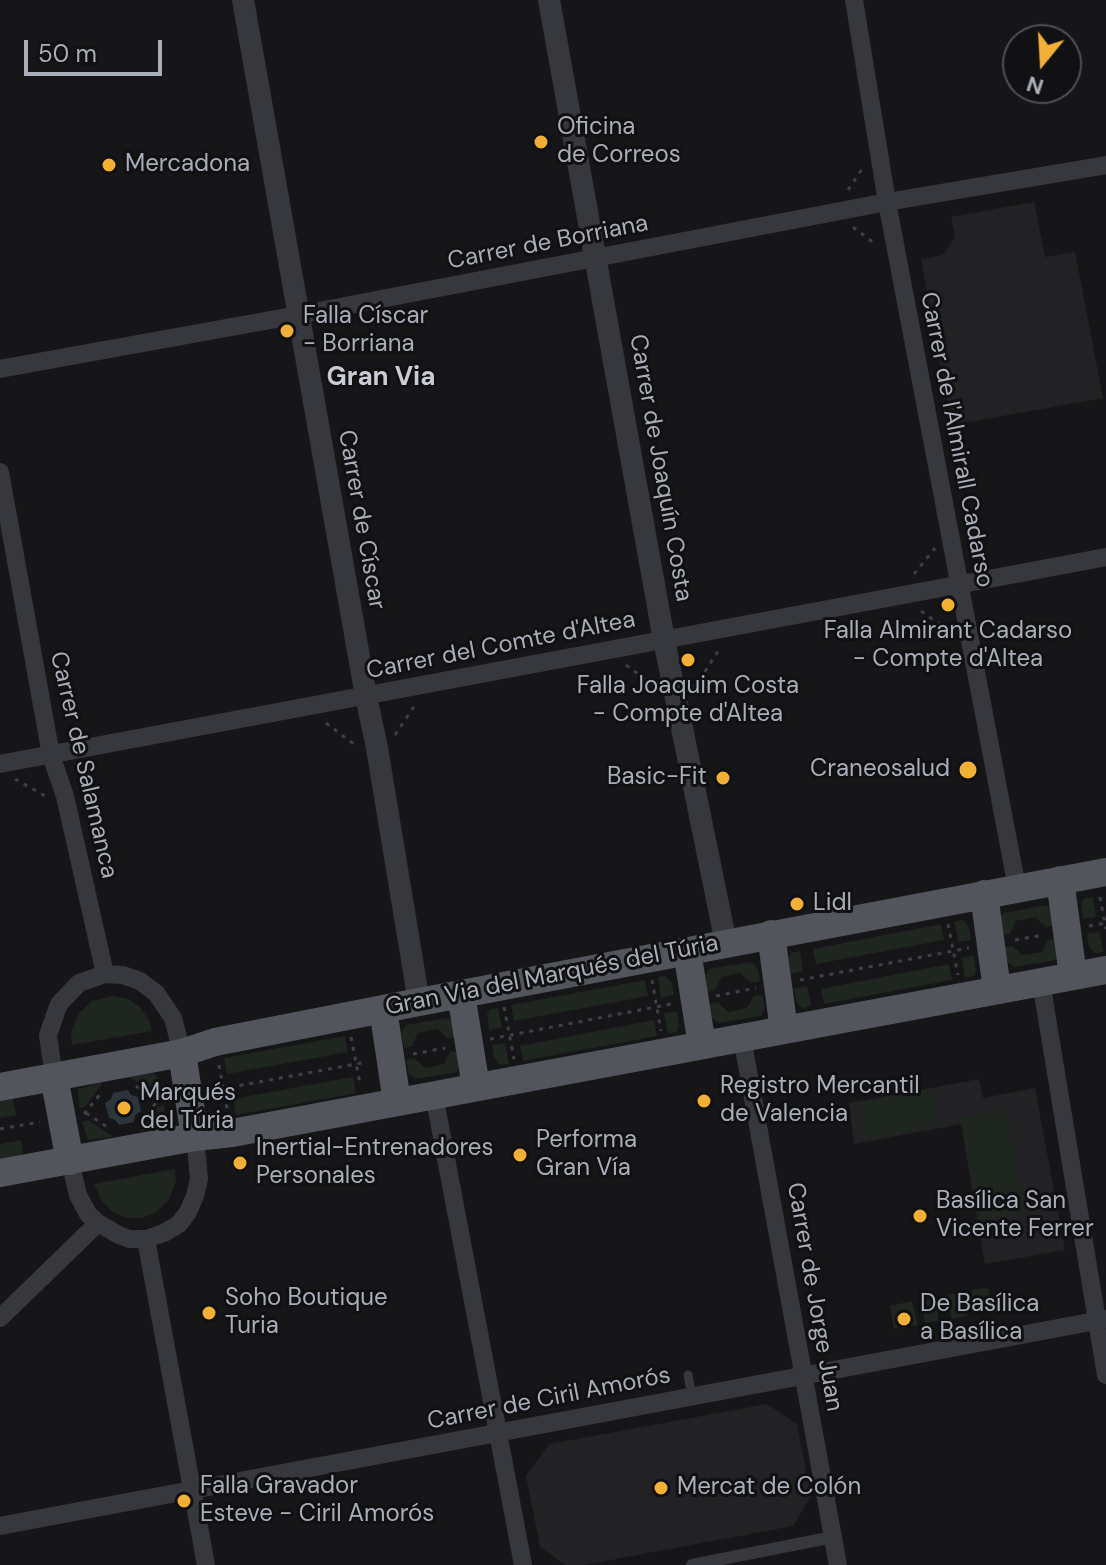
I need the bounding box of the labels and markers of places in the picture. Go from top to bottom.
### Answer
place label: Oficina de Correos [557,114,681,170]
marker: Oficina de Correos [532,133,550,151]
place label: Mercadona [125,151,250,179]
marker: Mercadona [100,156,118,174]
place label: Falla Císcar - Borriana [303,303,428,359]
marker: Falla Císcar - Borriana [278,322,296,340]
marker: Falla Almirant Cadarso - Compte d'Altea [939,596,957,614]
place label: Falla Almirant Cadarso - Compte d'Altea [824,618,1072,674]
marker: Falla Joaquim Costa - Compte d'Altea [679,651,697,669]
place label: Falla Joaquim Costa - Compte d'Altea [577,673,799,729]
place label: Craneosalud [810,756,950,784]
marker: Craneosalud [957,759,979,781]
place label: Basic-Fit [607,764,707,792]
marker: Basic-Fit [714,769,732,787]
place label: Lidl [813,890,852,918]
marker: Lidl [788,895,806,913]
place label: Registro Mercantil de Valencia [720,1073,920,1129]
place label: Marqués del Túria [140,1080,236,1136]
marker: Registro Mercantil de Valencia [695,1092,713,1110]
marker: Marqués del Túria [115,1099,133,1117]
place label: Performa Gran Vía [536,1127,637,1183]
place label: Inertial-Entrenadores Personales [256,1135,493,1191]
marker: Performa Gran Vía [511,1146,529,1164]
marker: Inertial-Entrenadores Personales [231,1154,249,1172]
place label: Basílica San Vicente Ferrer [936,1188,1094,1244]
marker: Basílica San Vicente Ferrer [911,1207,929,1225]
place label: Soho Boutique Turia [225,1285,388,1341]
place label: De Basílica a Basílica [920,1291,1039,1347]
marker: Soho Boutique Turia [200,1304,218,1322]
marker: De Basílica a Basílica [895,1310,913,1328]
place label: Falla Gravador Esteve - Ciril Amorós [200,1473,434,1529]
place label: Mercat de Colón [677,1474,861,1502]
marker: Mercat de Colón [652,1479,670,1497]
marker: Falla Gravador Esteve - Ciril Amorós [175,1492,193,1510]

